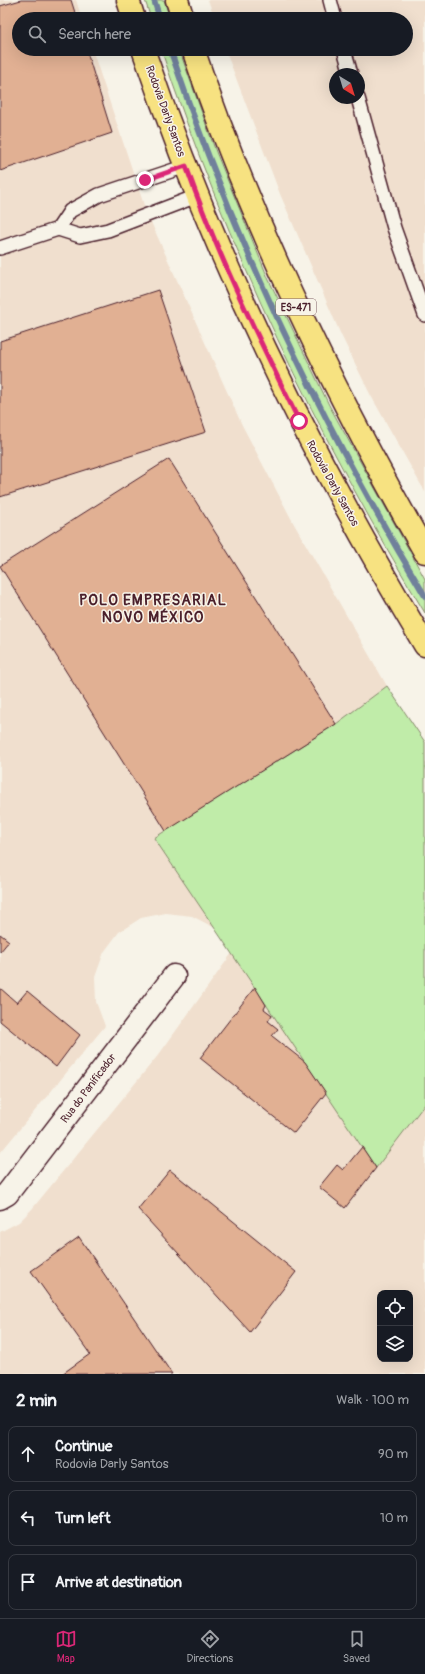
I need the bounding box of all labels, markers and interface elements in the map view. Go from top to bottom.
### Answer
search box [12,12,413,56]
icon: search [26,23,48,45]
text: Search here [58,25,131,44]
street label: Rodovia Darly Santos [143,64,188,159]
north arrow [329,68,365,104]
route end [136,171,154,189]
road number: ES-471 [276,299,316,315]
route start [290,412,308,430]
street label: Rodovia Darly Santos [304,438,362,528]
district label: POLO EMPRESARIAL NOVO MÉXICO [79,591,227,627]
street label: Rua do Panificador [58,1051,119,1126]
map controls [377,1290,413,1362]
button: locate [377,1290,413,1326]
button: layers [377,1326,413,1362]
text: 2 min [16,1390,57,1411]
text: Walk · 100 m [336,1392,409,1408]
text: Continue [55,1437,113,1456]
icon: ahead [17,1443,39,1465]
text: 90 m [378,1446,408,1462]
text: Rodovia Darly Santos [55,1456,168,1472]
icon: left [17,1507,39,1529]
text: Turn left [55,1509,111,1528]
text: 10 m [380,1510,408,1526]
icon: arrive [17,1571,39,1593]
text: Arrive at destination [55,1573,182,1592]
tab: Map [55,1628,77,1665]
tab: Directions [187,1628,233,1665]
tab: Saved [343,1628,370,1665]

